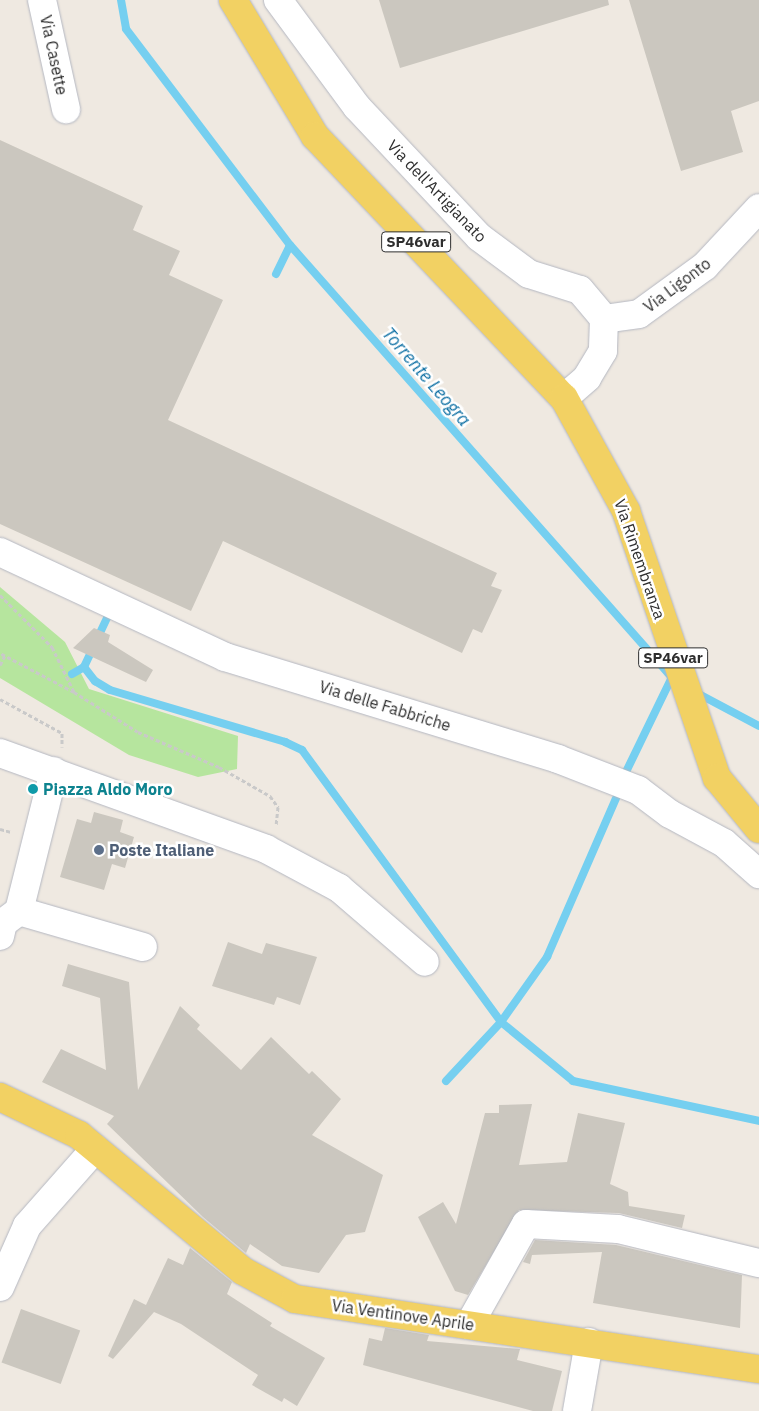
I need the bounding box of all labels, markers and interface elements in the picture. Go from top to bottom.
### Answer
street label: Via Casette [36,13,72,97]
street label: Via dell'Artigianato [383,136,491,246]
road number: SP46var [381,230,451,254]
street label: Via Ligonto [640,254,714,316]
water label: Torrente Leogra [377,323,475,431]
street label: Via Rimembranza [610,496,670,622]
road number: SP46var [638,646,708,670]
street label: Via delle Fabbriche [317,677,453,735]
place label: Piazza Aldo Moro [43,779,173,799]
marker: Piazza Aldo Moro [27,783,39,795]
place label: Poste Italiane [109,840,214,860]
marker: Poste Italiane [93,844,105,856]
street label: Via Ventinove Aprile [331,1296,475,1334]

